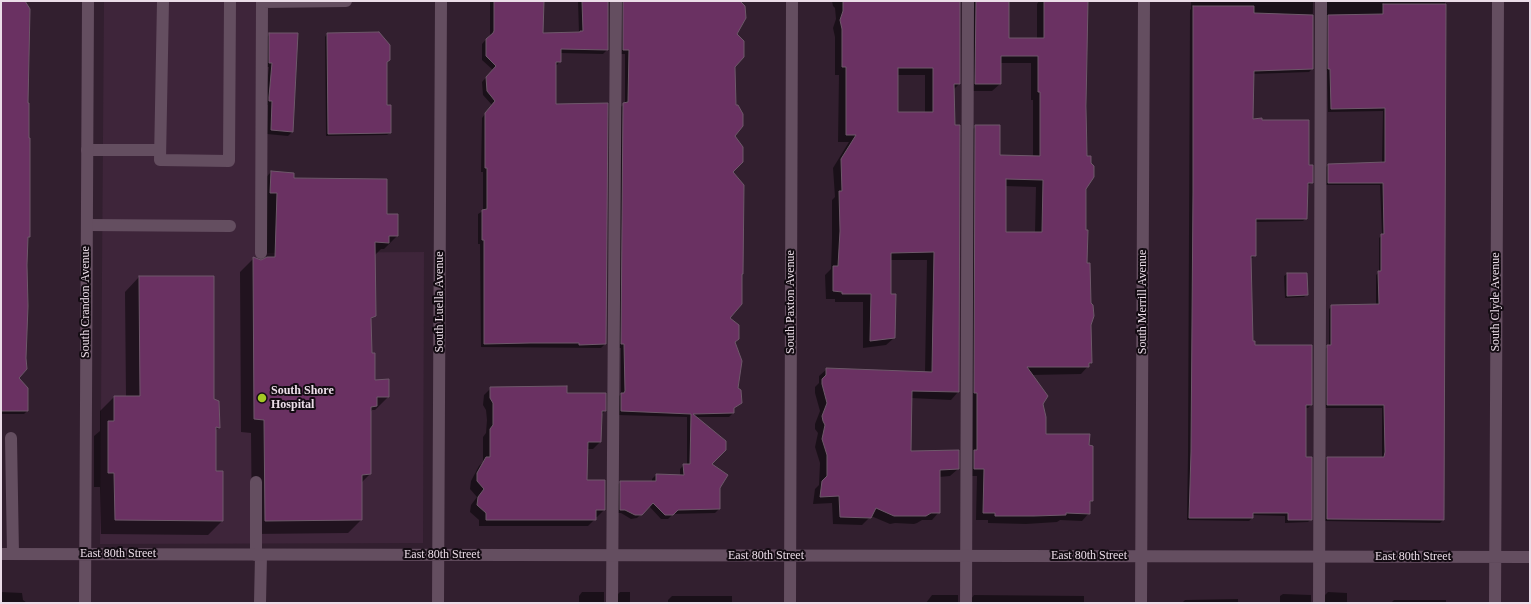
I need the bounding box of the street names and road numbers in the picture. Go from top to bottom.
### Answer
street label: South Crandon Avenue [79,246,93,358]
street label: South Paxton Avenue [784,250,798,354]
street label: South Merrill Avenue [1136,250,1150,354]
street label: South Luella Avenue [433,251,447,353]
street label: South Clyde Avenue [1489,252,1503,352]
street label: East 80th Street [80,547,156,561]
street label: East 80th Street [404,548,480,562]
street label: East 80th Street [728,549,804,563]
street label: East 80th Street [1051,549,1127,563]
street label: East 80th Street [1375,550,1451,564]

